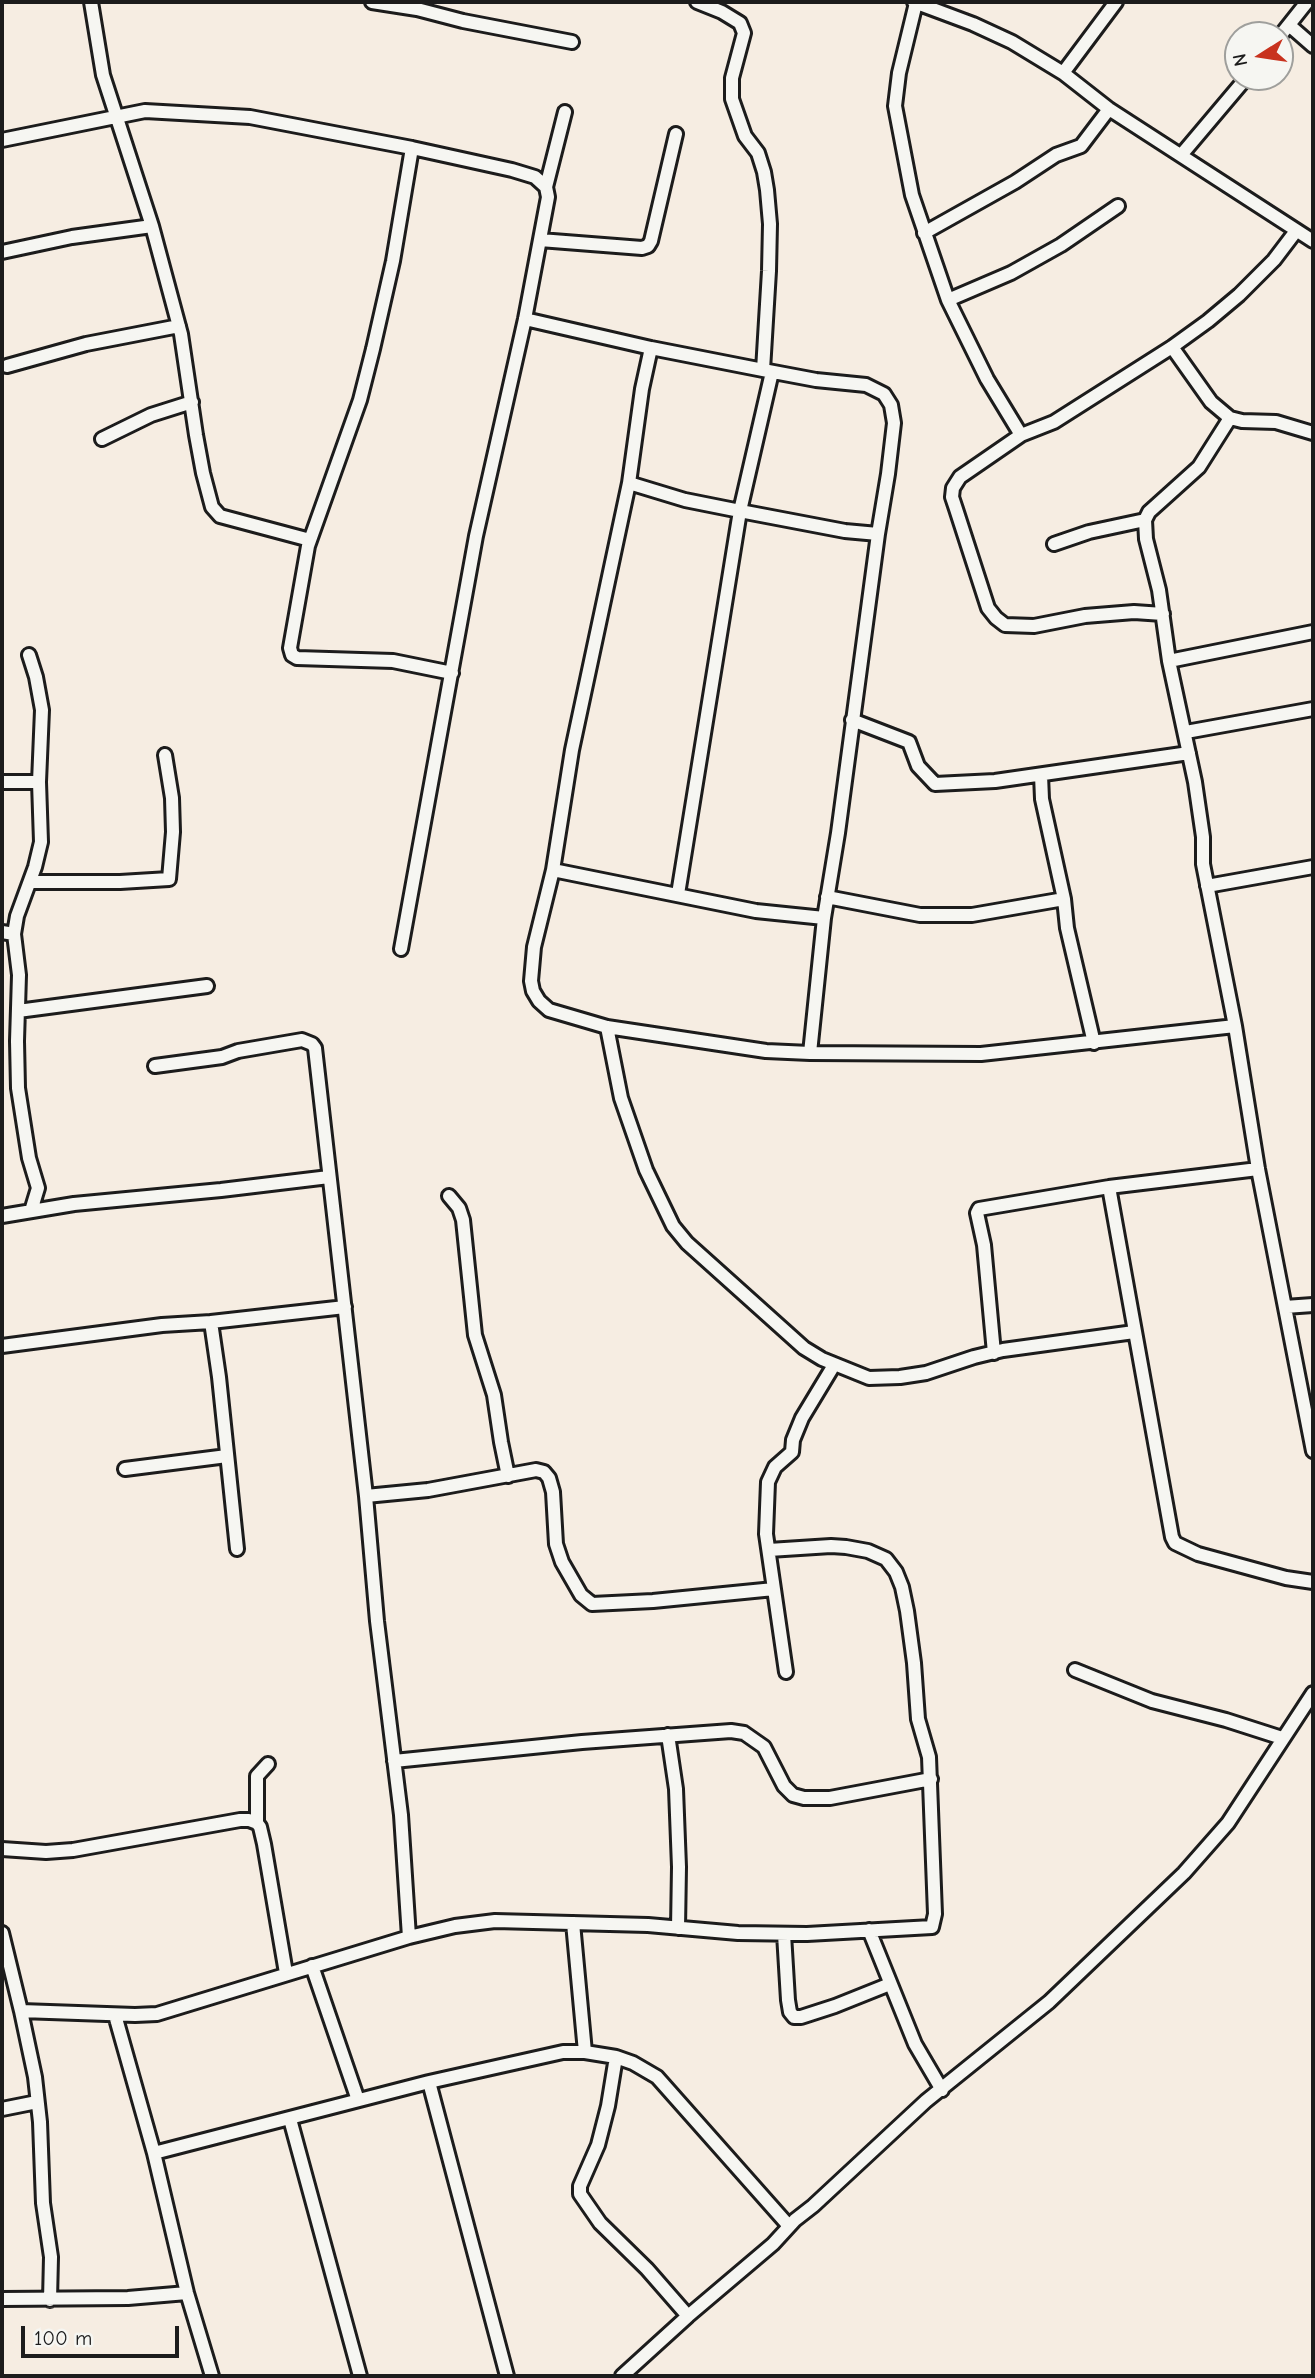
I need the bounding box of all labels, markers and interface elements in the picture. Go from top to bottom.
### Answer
north arrow [1224,21,1294,91]
text: N [1228,52,1252,68]
scale bar [24,2312,182,2356]
text: 100 m [34,2326,92,2350]

